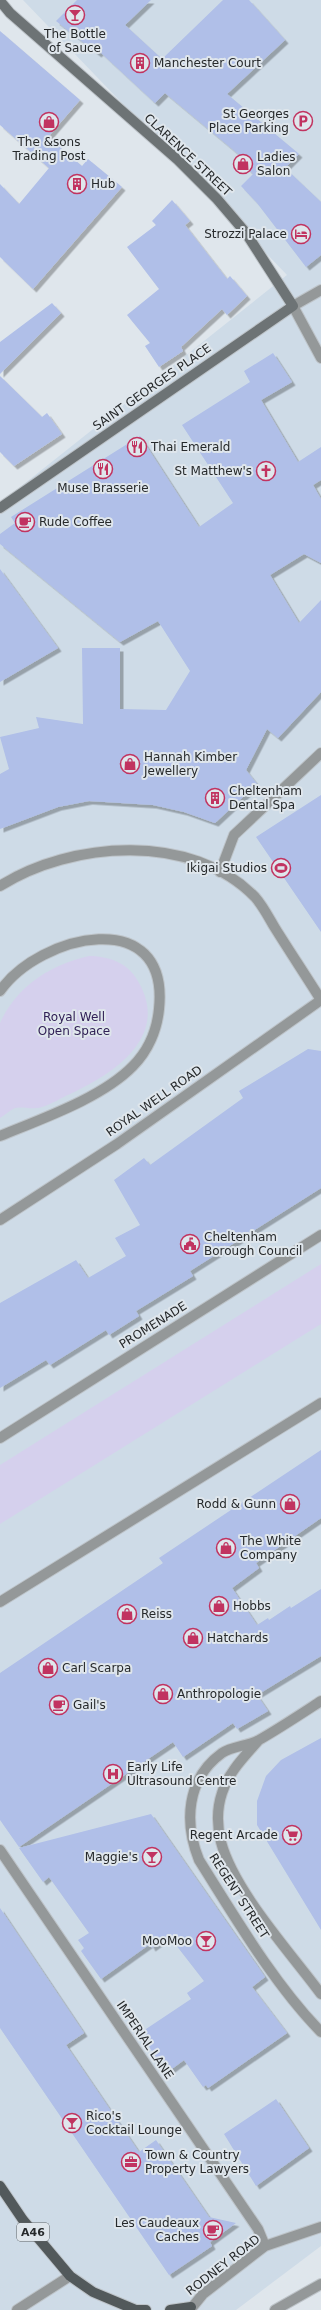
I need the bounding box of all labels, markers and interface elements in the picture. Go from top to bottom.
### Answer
bar icon: The Bottle of Sauce [64,4,86,26]
place label: The Bottle of Sauce [43,27,106,55]
building icon: Manchester Court [129,52,151,74]
place label: Manchester Court [154,56,261,70]
place label: St Georges Place Parking [209,107,289,135]
parking icon: St Georges Place Parking [292,110,314,132]
shop icon: The &sons Trading Post [38,111,60,133]
street label: CLARENCE STREET [142,111,235,199]
place label: The &sons Trading Post [12,135,86,163]
place label: Ladies Salon [257,150,296,178]
shop icon: Ladies Salon [232,153,254,175]
building icon: Hub [66,173,88,195]
place label: Hub [91,177,115,191]
hotel icon: Strozzi Palace [290,223,312,245]
place label: Strozzi Palace [204,227,287,241]
street label: SAINT GEORGES PLACE [90,341,214,433]
restaurant icon: Thai Emerald [126,436,148,458]
place label: Thai Emerald [150,440,230,454]
restaurant icon: Muse Brasserie [92,458,114,480]
church icon: St Matthew's [255,460,277,482]
place label: St Matthew's [174,464,252,478]
place label: Muse Brasserie [57,481,149,495]
cafe icon: Rude Coffee [14,511,36,533]
place label: Rude Coffee [39,515,112,529]
place label: Hannah Kimber Jewellery [143,750,237,778]
shop icon: Hannah Kimber Jewellery [119,753,141,775]
place label: Cheltenham Dental Spa [229,784,302,812]
building icon: Cheltenham Dental Spa [204,787,226,809]
sports icon: Ikigai Studios [270,857,292,879]
place label: Ikigai Studios [187,861,267,875]
park label: Royal Well Open Space [38,1010,110,1038]
street label: ROYAL WELL ROAD [103,1063,205,1139]
place label: Cheltenham Borough Council [204,1230,302,1258]
public building icon: Cheltenham Borough Council [179,1233,201,1255]
street label: PROMENADE [117,1299,189,1351]
shop icon: Rodd & Gunn [279,1493,301,1515]
place label: Rodd & Gunn [197,1497,276,1511]
place label: The White Company [239,1534,301,1562]
shop icon: The White Company [215,1537,237,1559]
shop icon: Hobbs [208,1595,230,1617]
place label: Hobbs [233,1599,271,1613]
shop icon: Reiss [116,1603,138,1625]
place label: Reiss [141,1607,172,1621]
shop icon: Hatchards [182,1627,204,1649]
place label: Hatchards [207,1631,268,1645]
shop icon: Carl Scarpa [37,1657,59,1679]
place label: Carl Scarpa [62,1661,131,1675]
shop icon: Anthropologie [152,1683,174,1705]
place label: Anthropologie [177,1687,261,1701]
cafe icon: Gail's [48,1694,70,1716]
place label: Gail's [73,1698,106,1712]
place label: Early Life Ultrasound Centre [127,1760,236,1788]
hospital icon: Early Life Ultrasound Centre [102,1763,124,1785]
supermarket icon: Regent Arcade [281,1824,303,1846]
place label: Regent Arcade [190,1828,278,1842]
bar icon: Maggie's [141,1846,163,1868]
place label: Maggie's [85,1850,138,1864]
street label: REGENT STREET [206,1851,272,1942]
bar icon: MooMoo [195,1930,217,1952]
place label: MooMoo [142,1934,192,1948]
street label: IMPERIAL LANE [114,1998,176,2082]
place label: Rico's Cocktail Lounge [86,2109,182,2137]
bar icon: Rico's Cocktail Lounge [61,2112,83,2134]
place label: Town & Country Property Lawyers [144,2148,249,2176]
office icon: Town & Country Property Lawyers [120,2151,142,2173]
place label: Les Caudeaux Caches [115,2216,199,2244]
cafe icon: Les Caudeaux Caches [202,2219,224,2241]
road number: A46 [17,2223,49,2241]
street label: RODNEY ROAD [183,2232,263,2298]

